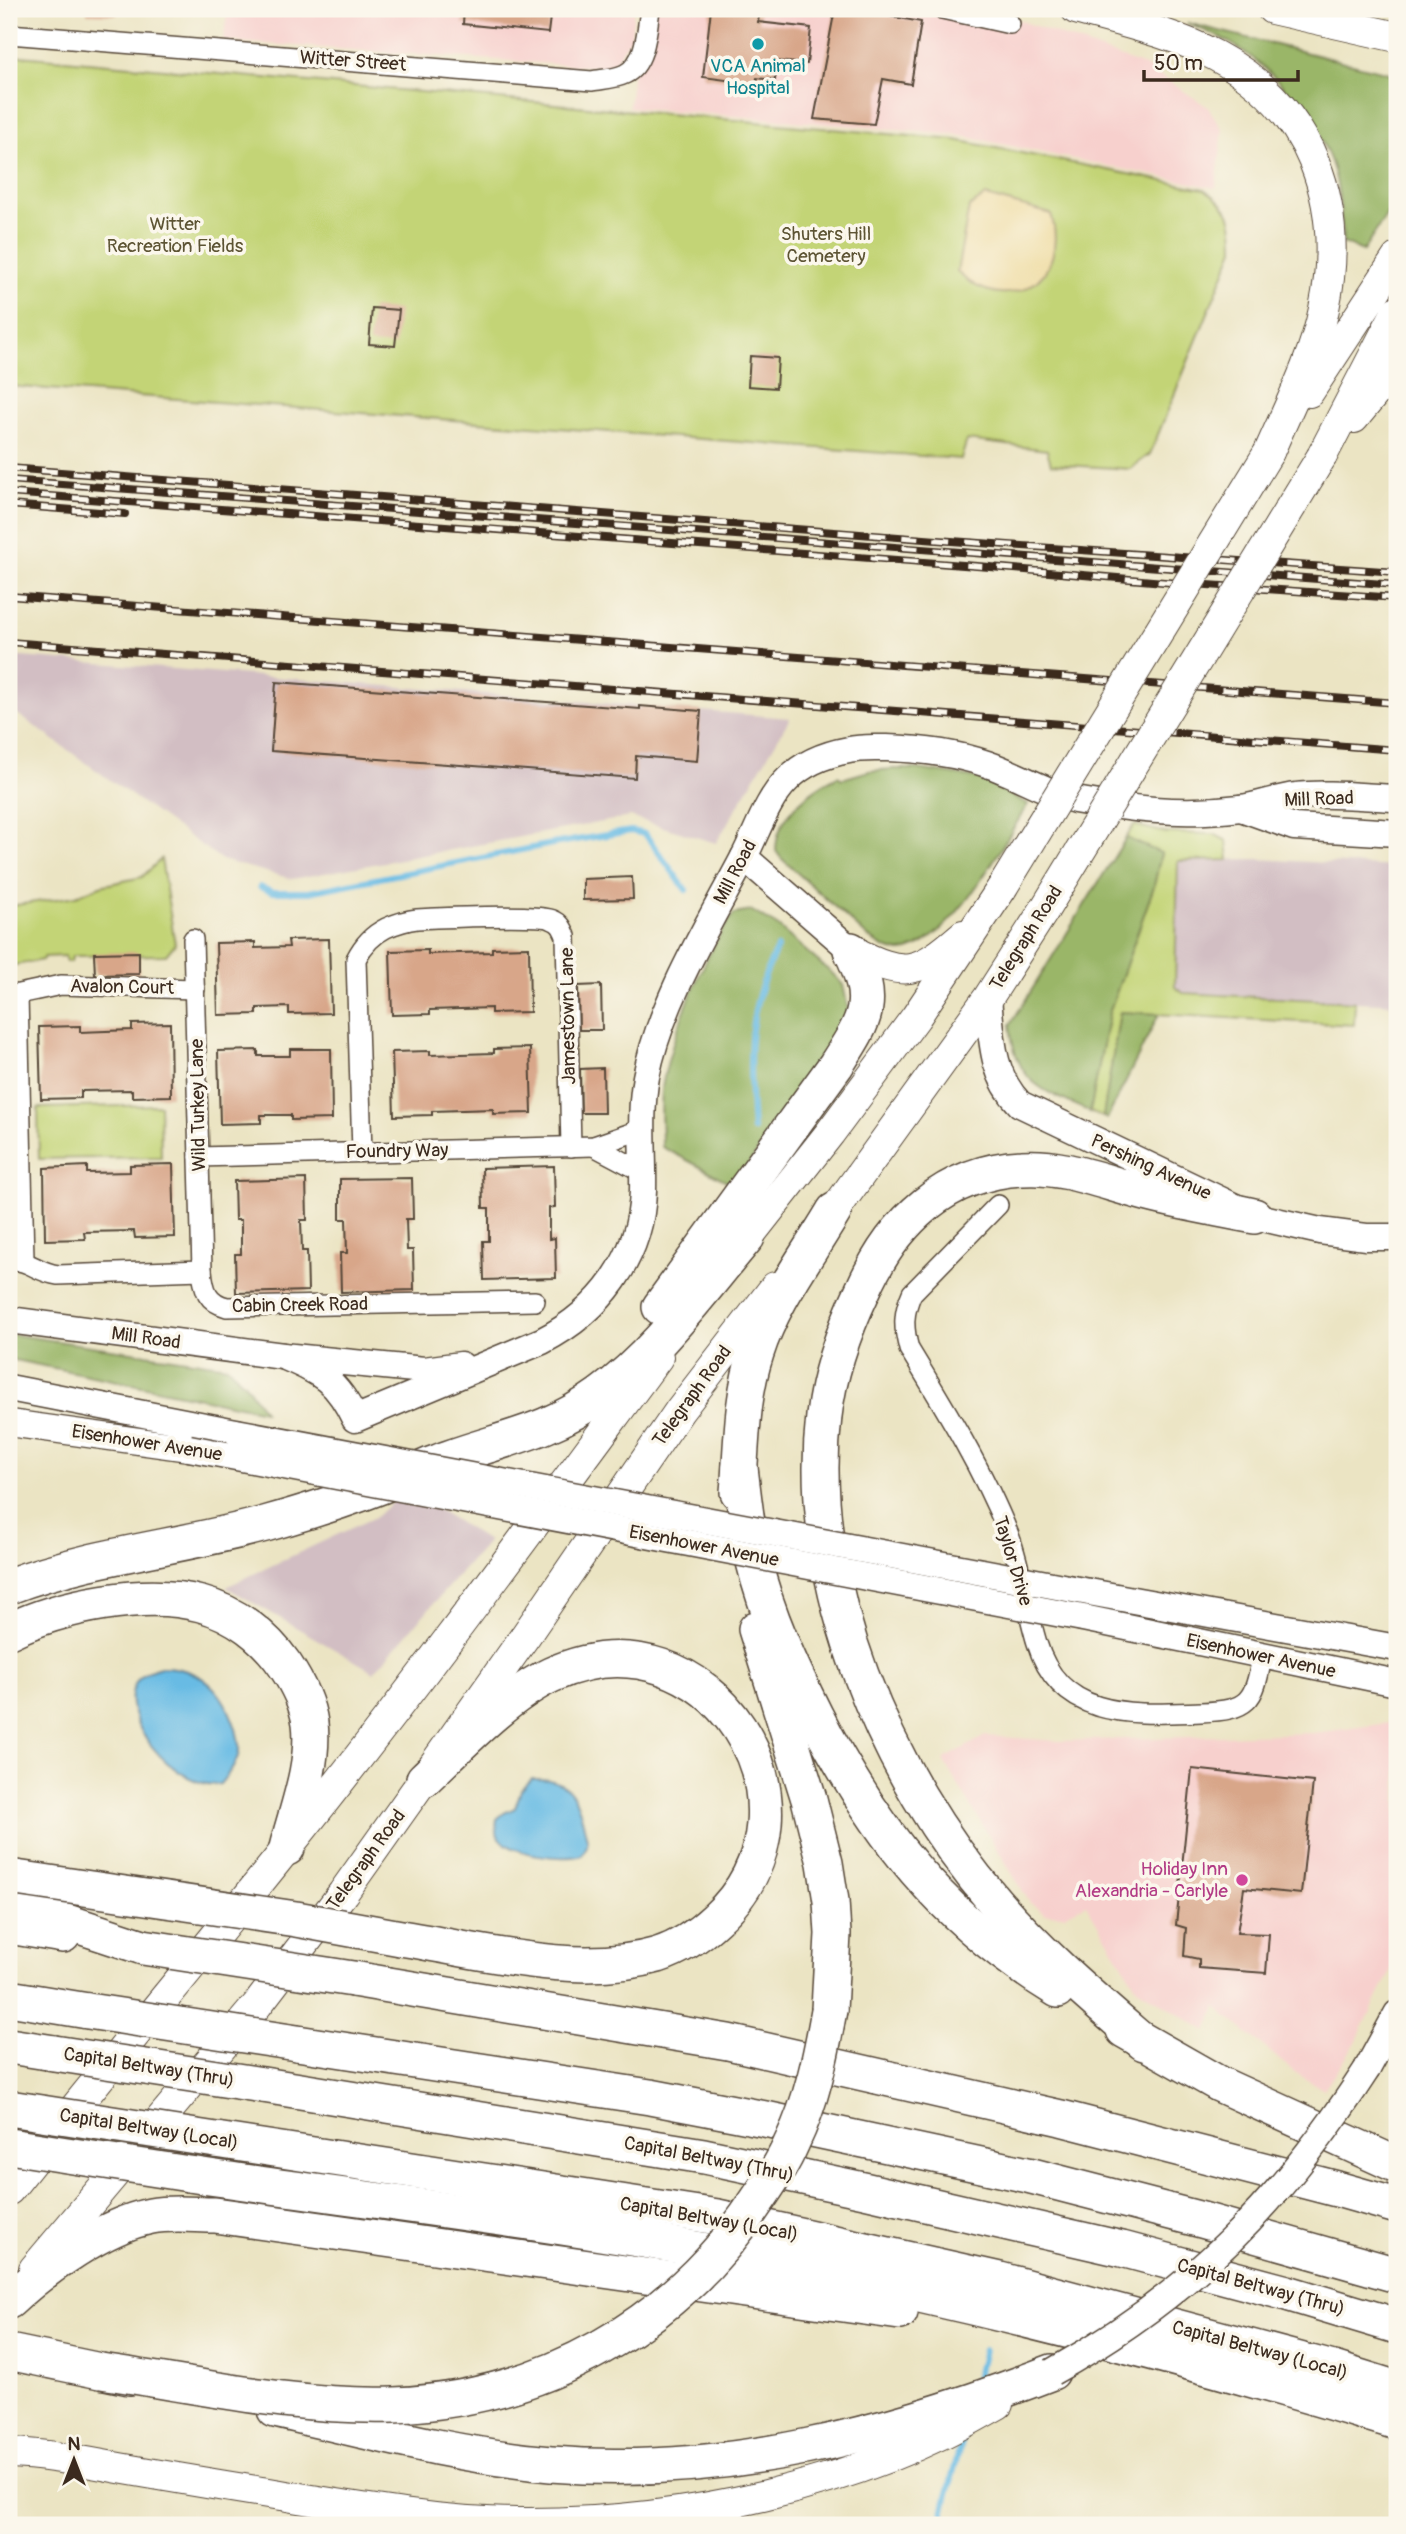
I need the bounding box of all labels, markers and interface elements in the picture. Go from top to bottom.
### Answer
marker: VCA Animal Hospital [750,36,766,52]
scale bar [1144,38,1298,82]
street label: Witter Street [299,45,407,77]
text: 50 m [1154,50,1203,77]
place label: VCA Animal Hospital [710,54,806,100]
park label: Witter Recreation Fields [107,212,244,258]
park label: Shuters Hill Cemetery [781,222,871,268]
street label: Mill Road [1284,786,1354,812]
street label: Mill Road [708,836,762,908]
street label: Telegraph Road [984,881,1068,995]
street label: Jamestown Lane [555,947,581,1085]
street label: Avalon Court [70,974,174,1000]
street label: Wild Turkey Lane [185,1038,211,1171]
street label: Pershing Avenue [1087,1129,1216,1206]
street label: Foundry Way [346,1138,448,1164]
street label: Cabin Creek Road [232,1292,368,1318]
street label: Mill Road [110,1321,182,1355]
street label: Telegraph Road [647,1341,737,1451]
street label: Eisenhower Avenue [70,1419,225,1467]
street label: Taylor Drive [988,1513,1038,1609]
street label: Eisenhower Avenue [627,1520,781,1572]
street label: Eisenhower Avenue [1184,1628,1338,1684]
street label: Telegraph Road [321,1805,411,1915]
place label: Holiday Inn Alexandria - Carlyle [1075,1857,1229,1903]
marker: Holiday Inn Alexandria - Carlyle [1234,1872,1250,1888]
street label: Capital Beltway (Thru) [62,2042,236,2092]
street label: Capital Beltway (Local) [58,2103,240,2155]
street label: Capital Beltway (Thru) [622,2131,796,2187]
street label: Capital Beltway (Local) [618,2191,800,2247]
street label: Capital Beltway (Thru) [1174,2253,1348,2321]
street label: Capital Beltway (Local) [1170,2315,1350,2385]
north arrow [38,2426,108,2496]
text: N [68,2432,81,2456]

